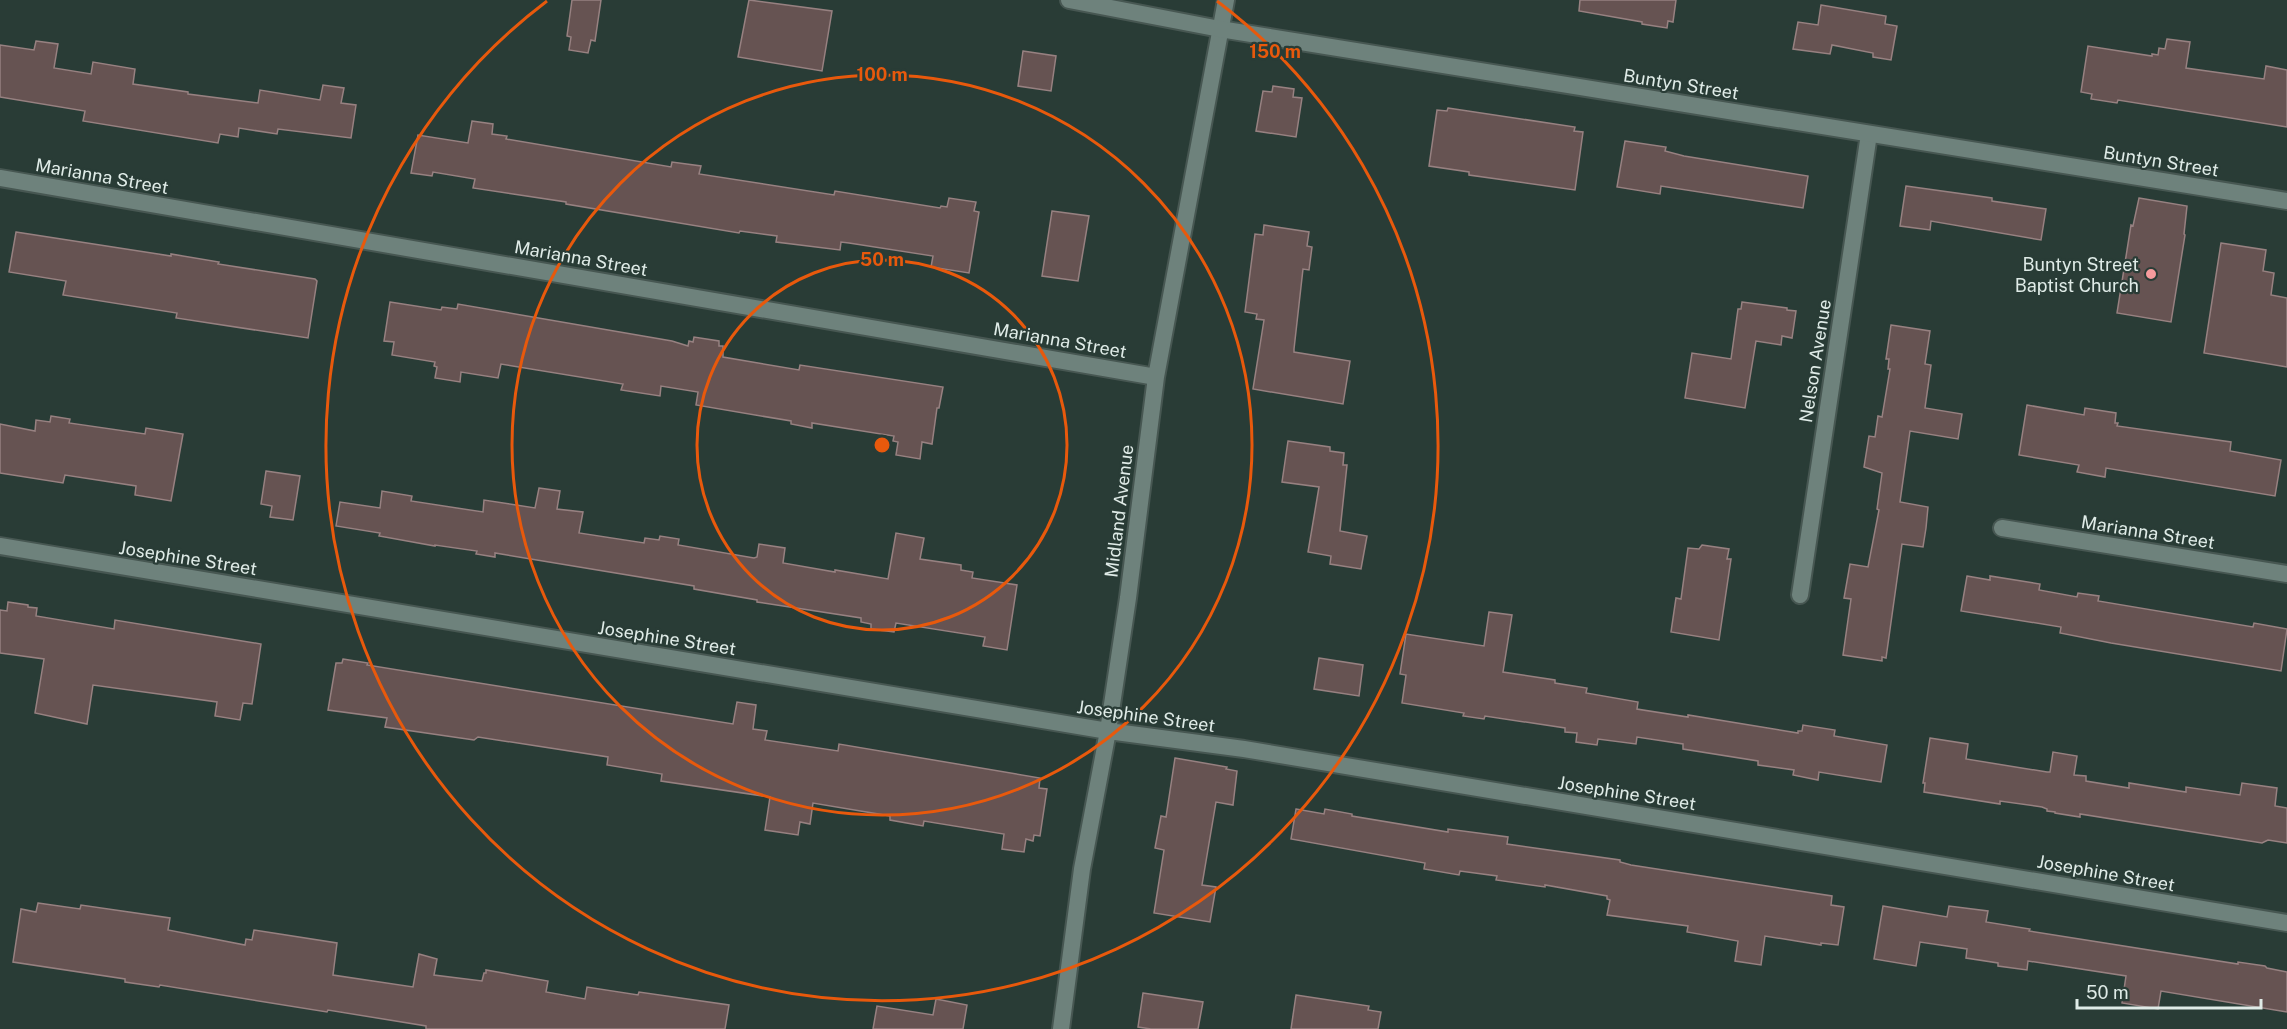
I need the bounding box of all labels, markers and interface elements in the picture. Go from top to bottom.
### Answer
text: 150 m [1249,41,1301,62]
text: 100 m [856,64,908,85]
street label: Buntyn Street [1622,65,1740,103]
street label: Buntyn Street [2102,142,2220,180]
street label: Marianna Street [34,154,170,198]
street label: Marianna Street [513,236,649,280]
text: 50 m [860,249,904,270]
place label: Buntyn Street Baptist Church [2015,254,2139,296]
marker: Buntyn Street Baptist Church [2144,267,2158,281]
street label: Nelson Avenue [1795,298,1835,424]
street label: Marianna Street [992,318,1128,362]
centre of rings [872,435,892,455]
street label: Midland Avenue [1100,443,1138,579]
street label: Marianna Street [2080,511,2216,553]
street label: Josephine Street [117,537,259,579]
street label: Josephine Street [596,617,738,659]
street label: Josephine Street [1075,696,1217,736]
street label: Josephine Street [1556,772,1698,814]
street label: Josephine Street [2035,851,2177,895]
scale bar [2077,972,2262,1010]
text: 50 m [2086,982,2129,1003]

